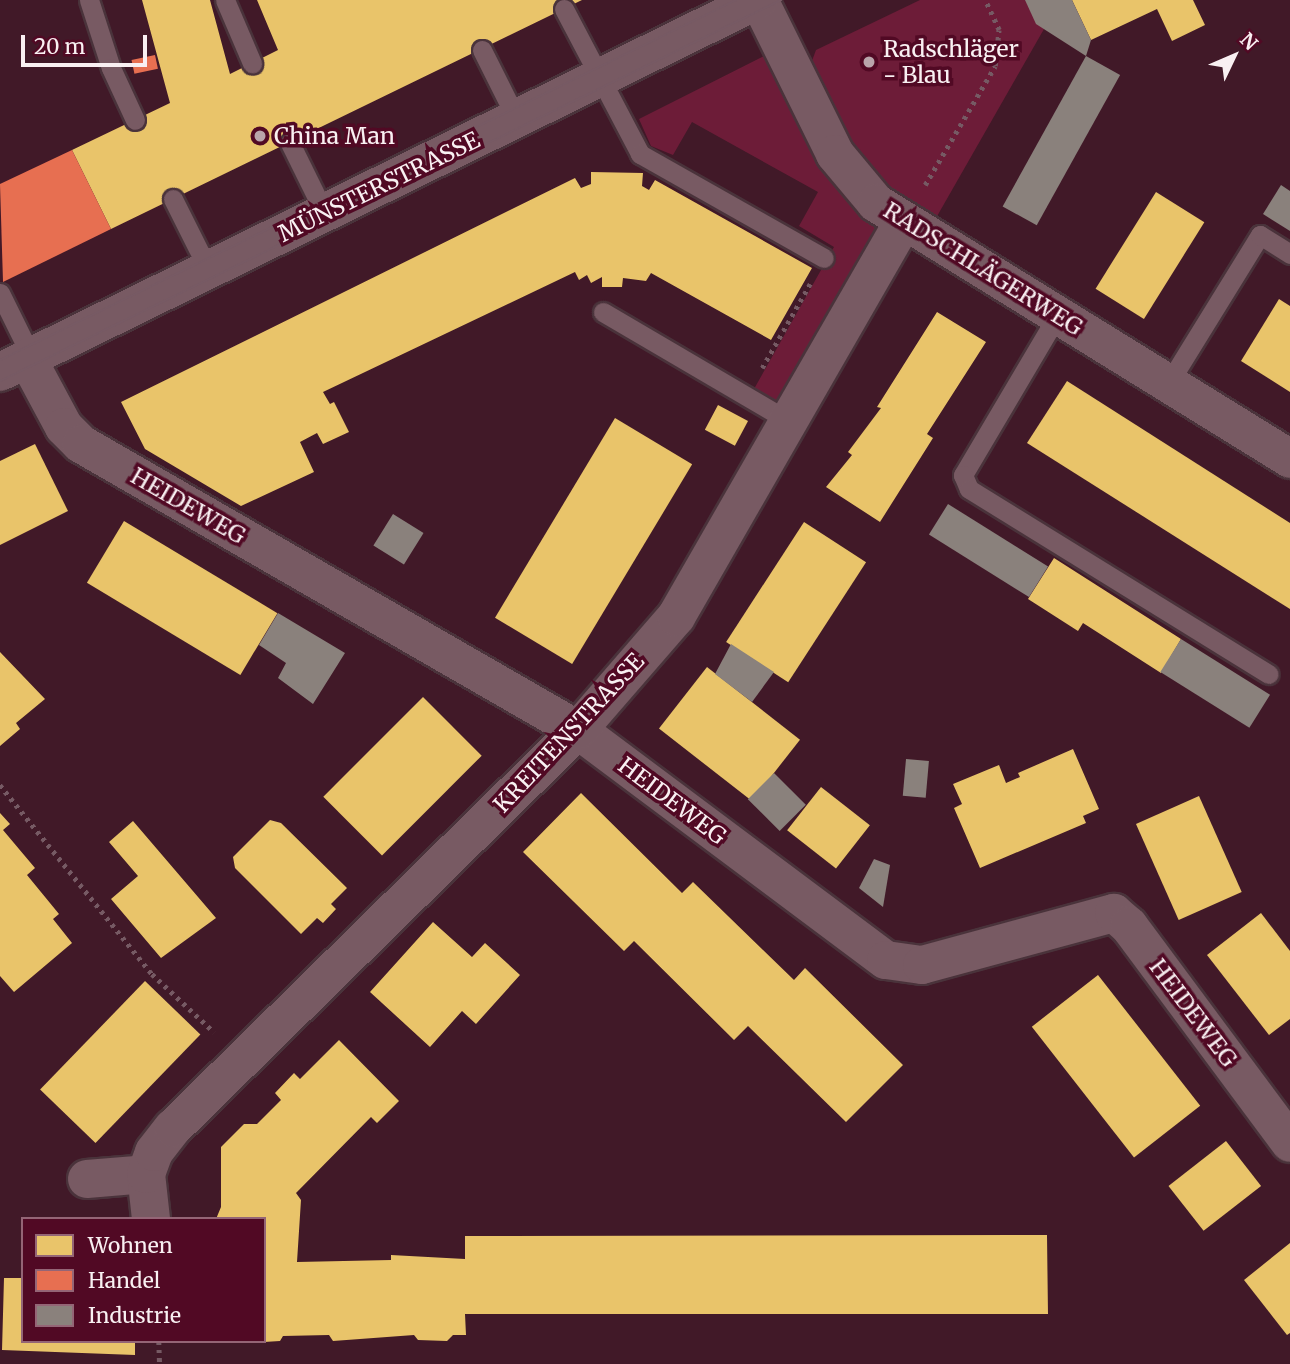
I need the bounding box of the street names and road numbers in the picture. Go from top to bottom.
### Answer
street label: MÜNSTERSTRASSE [274,126,484,248]
street label: RADSCHLÄGERWEG [878,197,1088,341]
street label: HEIDEWEG [126,462,250,550]
street label: KREITENSTRASSE [488,648,650,818]
street label: HEIDEWEG [613,752,731,850]
street label: HEIDEWEG [1144,954,1242,1072]

